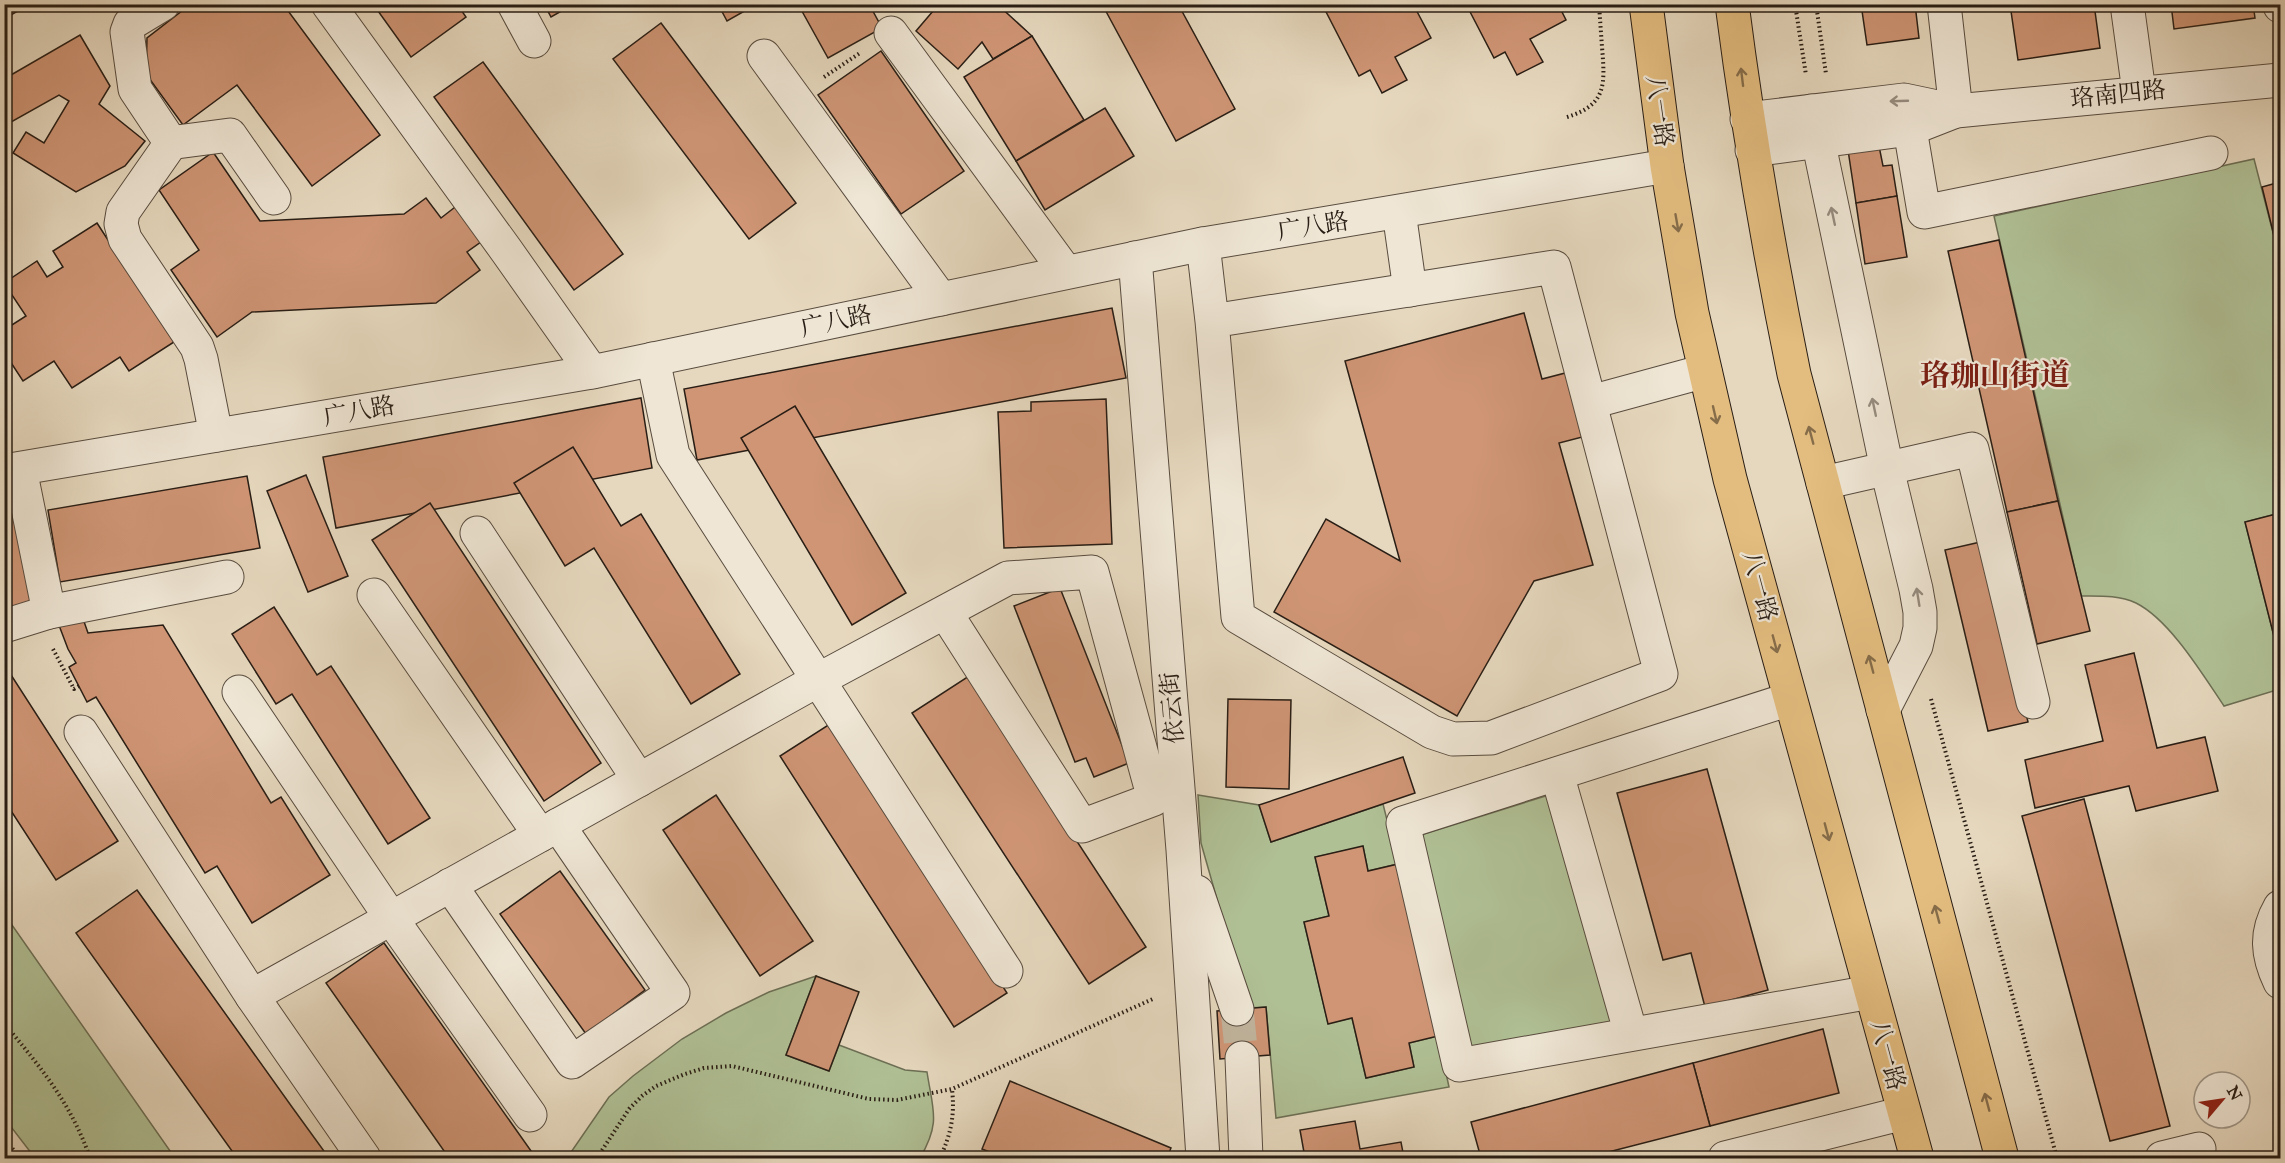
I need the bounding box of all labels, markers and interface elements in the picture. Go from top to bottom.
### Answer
one-way arrow [1736,68,1747,87]
street label: 八一路 [1640,73,1680,149]
street label: 珞南四路 [2069,74,2167,114]
one-way arrow [1890,95,1909,107]
street label: 广八路 [1275,206,1351,246]
one-way arrow [1827,207,1839,226]
one-way arrow [1672,213,1683,233]
street label: 广八路 [798,299,874,343]
district label: 珞珈山街道 [1920,357,2070,393]
street label: 广八路 [321,390,397,432]
one-way arrow [1867,398,1879,417]
one-way arrow [1710,404,1721,424]
one-way arrow [1804,426,1816,445]
street label: 八一路 [1736,547,1784,625]
one-way arrow [1912,588,1923,607]
one-way arrow [1770,634,1782,653]
one-way arrow [1865,655,1876,674]
street label: 依云街 [1154,671,1190,745]
one-way arrow [1822,822,1833,841]
one-way arrow [1931,904,1943,923]
street label: 八一路 [1864,1016,1912,1094]
north arrow [2192,1070,2252,1130]
text: N [2223,1082,2246,1104]
one-way arrow [1981,1093,1993,1112]

